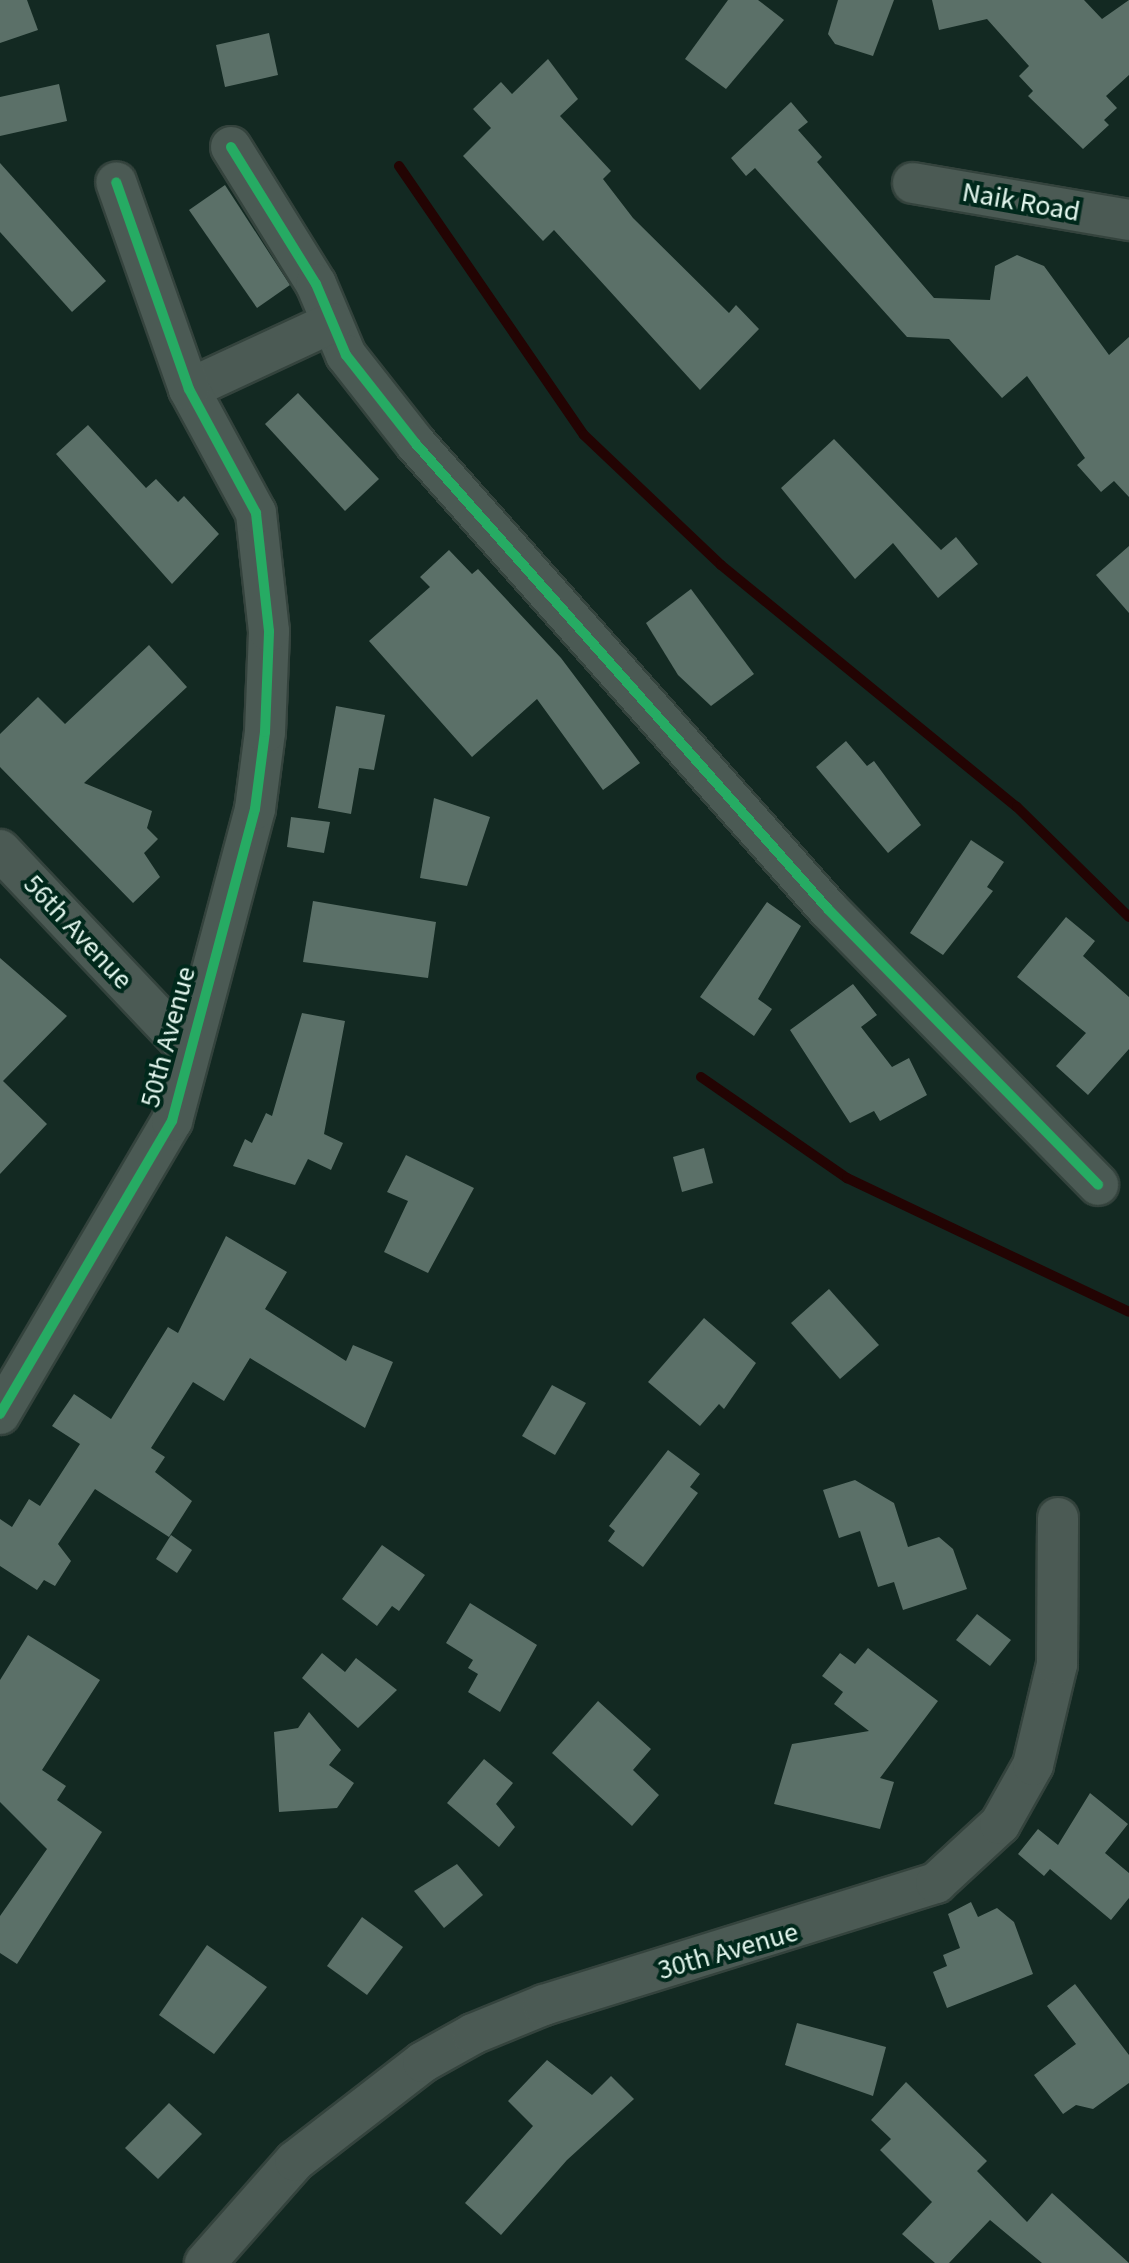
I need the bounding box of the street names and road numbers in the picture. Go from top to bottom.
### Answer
street label: Naik Road [960,175,1082,229]
street label: 56th Avenue [16,868,140,996]
street label: 50th Avenue [133,963,203,1111]
street label: 30th Avenue [654,1915,802,1987]

